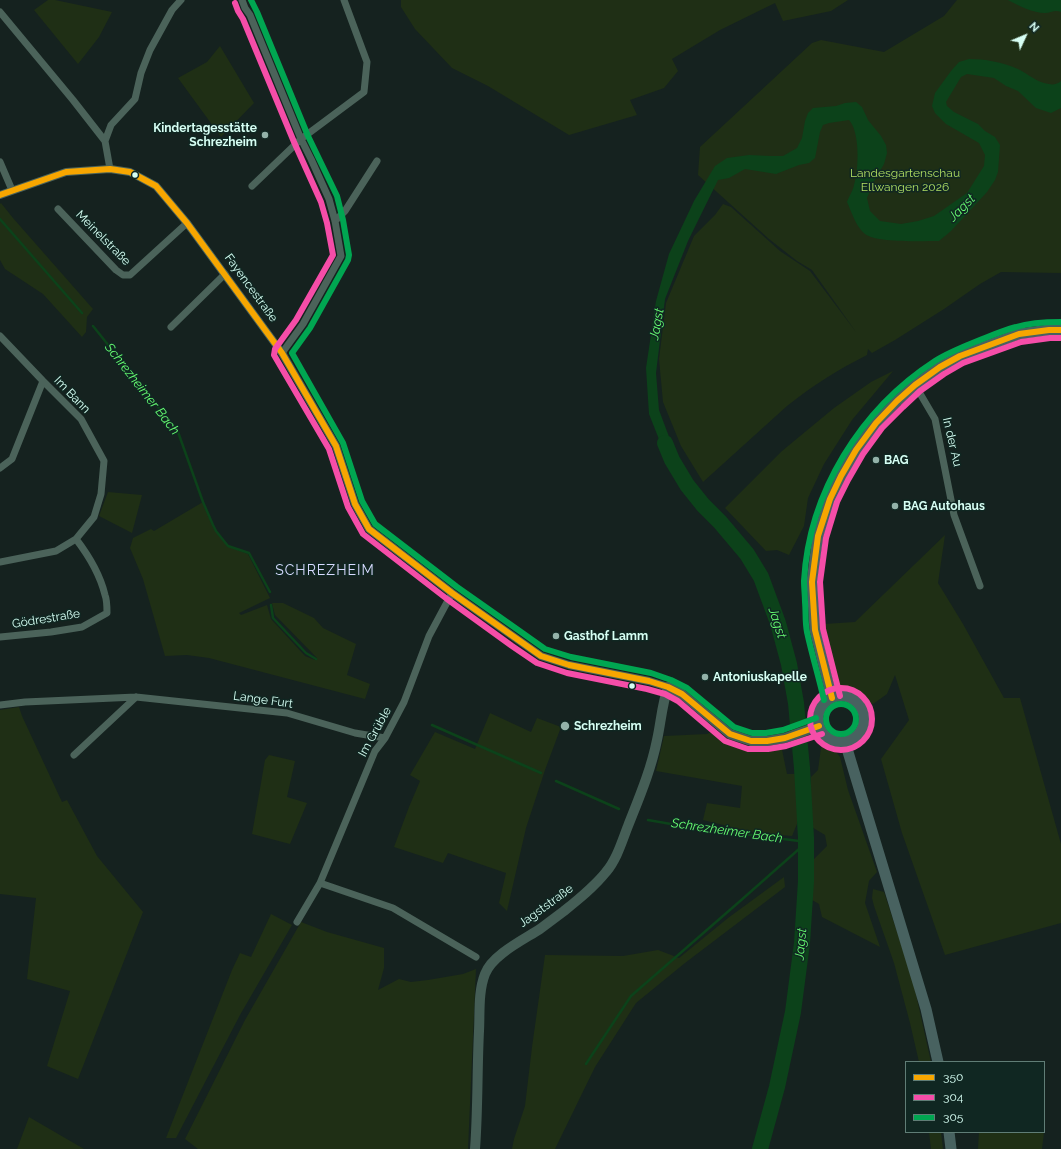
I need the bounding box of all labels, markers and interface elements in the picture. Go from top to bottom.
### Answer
north arrow [1005,16,1045,56]
text: N [1026,20,1042,35]
place label: Kindertagesstätte Schrezheim [153,121,257,149]
marker: Kindertagesstätte Schrezheim [260,130,270,140]
park label: Landesgartenschau Ellwangen 2026 [850,166,960,194]
unlabelled marker [130,170,140,180]
water label: Jagst [945,191,979,225]
street label: Meinelstraße [73,208,133,268]
street label: Fayencestraße [221,251,281,325]
water label: Jagst [647,307,667,341]
water label: Schrezheimer Bach [101,340,183,438]
street label: Im Bann [51,374,93,416]
street label: In der Au [939,416,965,468]
place label: BAG [884,453,908,467]
marker: BAG [871,455,881,465]
place label: BAG Autohaus [903,499,985,513]
marker: BAG Autohaus [890,501,900,511]
district label: SCHREZHEIM [275,563,375,579]
water label: Jagst [765,606,789,640]
street label: Gödrestraße [11,607,81,631]
place label: Gasthof Lamm [564,629,648,643]
marker: Gasthof Lamm [551,631,561,641]
place label: Antoniuskapelle [713,670,807,684]
marker: Antoniuskapelle [700,672,710,682]
unlabelled marker [627,681,637,691]
street label: Lange Furt [232,689,294,711]
street label: Im Grüble [355,705,395,759]
place label: Schrezheim [574,719,642,733]
marker: Schrezheim [559,720,571,732]
water label: Schrezheimer Bach [670,815,784,847]
street label: Jagststraße [516,881,576,931]
water label: Jagst [792,928,810,960]
legend [905,1061,1045,1133]
text: 350 [943,1070,963,1084]
text: 304 [943,1090,963,1104]
text: 305 [943,1110,963,1124]

